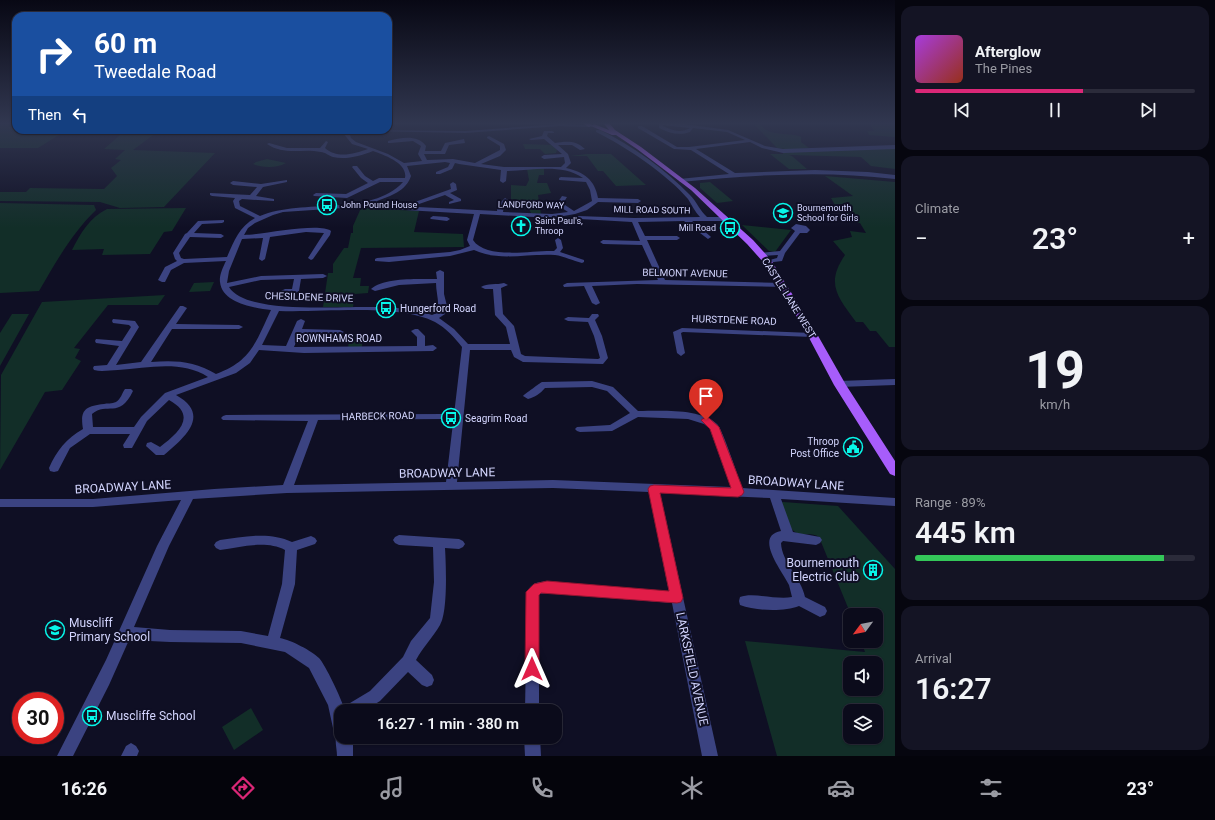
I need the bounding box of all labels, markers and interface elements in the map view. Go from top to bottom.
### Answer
text: 60 m [94,27,157,60]
icon: right [28,28,80,80]
text: Afterglow [975,43,1041,61]
text: Tweedale Road [94,61,216,82]
text: The Pines [975,61,1032,76]
icon: previous [951,99,973,121]
icon: pause [1044,99,1066,121]
icon: next [1137,99,1159,121]
icon: left [69,104,91,126]
text: Then [28,106,61,124]
bus stop icon: John Pound House [316,194,338,216]
street label: LANDFORD WAY [498,199,565,211]
place label: John Pound House [341,200,417,210]
text: Climate [915,201,959,216]
school or university icon: Bournemouth School for Girls [772,202,794,224]
place label: Bournemouth School for Girls [797,203,859,223]
street label: MILL ROAD SOUTH [613,204,691,216]
church icon: Saint Paul's, Throop [510,215,532,237]
place label: Saint Paul's, Throop [535,216,583,236]
bus stop icon: Mill Road [719,217,741,239]
text: 23° [1032,221,1078,256]
place label: Mill Road [679,223,716,233]
text: − [915,226,928,251]
text: + [1183,226,1195,251]
street label: CASTLE LANE WEST [760,256,818,340]
street label: BELMONT AVENUE [642,267,728,279]
street label: CHESILDENE DRIVE [265,290,354,304]
bus stop icon: Hungerford Road [375,297,397,319]
place label: Hungerford Road [400,303,476,314]
street label: HURSTDENE ROAD [691,313,777,327]
street label: ROWNHAMS ROAD [296,333,382,344]
text: 19 [1025,340,1085,401]
pin [689,379,723,420]
icon: arrive [695,385,717,407]
text: km/h [1040,397,1070,412]
bus stop icon: Seagrim Road [440,407,462,429]
street label: HARBECK ROAD [341,410,415,422]
place label: Seagrim Road [465,413,527,424]
place label: Throop Post Office [790,436,839,459]
public building icon: Throop Post Office [842,436,864,458]
street label: BROADWAY LANE [399,465,495,481]
street label: BROADWAY LANE [747,473,845,493]
street label: BROADWAY LANE [75,477,172,497]
text: Range · 89% [915,495,985,510]
text: 445 km [915,515,1016,550]
place label: Bournemouth Electric Club [786,556,859,584]
building icon: Bournemouth Electric Club [862,559,884,581]
north arrow [843,608,883,648]
map controls [843,608,883,744]
street label: LARKSFIELD AVENUE [673,611,711,727]
place label: Muscliff Primary School [69,616,150,644]
school or university icon: Muscliff Primary School [44,619,66,641]
position arrow [511,648,553,690]
text: Arrival [915,651,952,666]
button: sound [843,656,883,696]
text: 16:27 [915,671,992,706]
speed limit sign: 30 [12,692,64,744]
button: layers [843,704,883,744]
bus stop icon: Muscliffe School [81,705,103,727]
place label: Muscliffe School [106,709,196,723]
text: 16:27 · 1 min · 380 m [377,715,519,733]
icon: directions [229,774,257,802]
icon: music [378,774,406,802]
icon: phone [528,774,556,802]
icon: climate [678,774,706,802]
icon: car [827,774,855,802]
icon: filters [977,774,1005,802]
text: 16:26 [61,778,107,799]
text: 23° [1126,778,1154,799]

